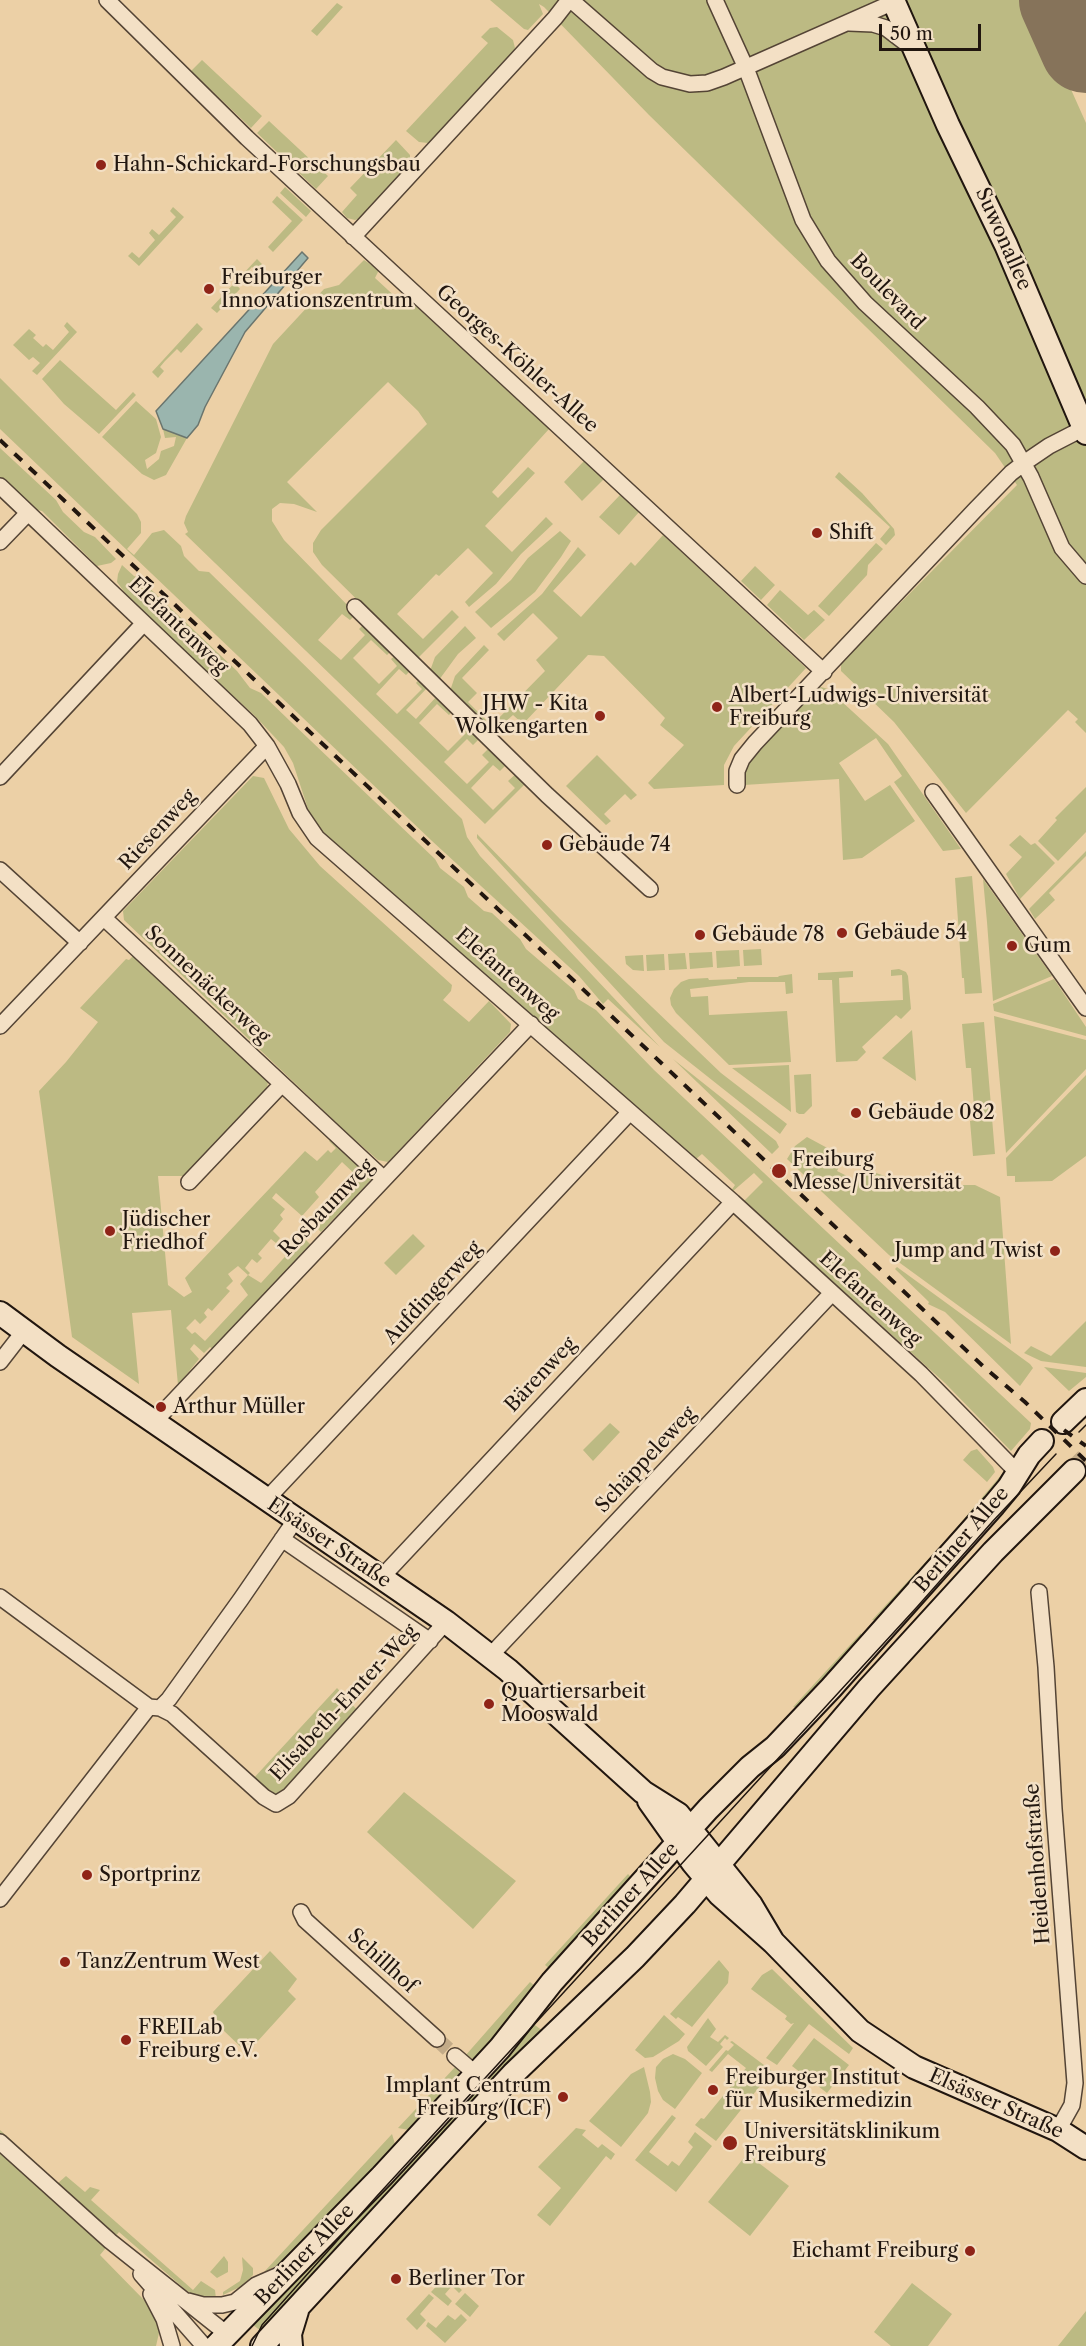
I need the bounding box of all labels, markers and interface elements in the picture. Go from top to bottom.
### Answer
scale bar [882,12,984,50]
text: 50 m [890,23,933,45]
place label: Hahn-Schickard-Forschungsbau [113,153,421,177]
marker: Hahn-Schickard-Forschungsbau [94,158,108,172]
street label: Suwonallee [970,184,1036,294]
street label: Boulevard [845,249,929,335]
place label: Freiburger Innovationszentrum [221,266,413,313]
street label: Georges-Köhler-Allee [431,280,603,438]
marker: Freiburger Innovationszentrum [202,282,216,296]
place label: Shift [829,521,873,545]
marker: Shift [810,526,824,540]
street label: Elefantenweg [123,572,233,680]
place label: Albert-Ludwigs-Universität Freiburg [729,684,989,731]
place label: JHW - Kita Wolkengarten [455,692,588,739]
marker: Albert-Ludwigs-Universität Freiburg [710,700,724,714]
marker: JHW - Kita Wolkengarten [593,709,607,723]
street label: Riesenweg [115,785,201,875]
place label: Gebäude 74 [559,833,671,857]
marker: Gebäude 74 [540,838,554,852]
street label: Sonnenäckerweg [139,921,275,1049]
place label: Gebäude 54 [854,921,967,945]
place label: Gebäude 78 [712,923,825,947]
street label: Elefantenweg [450,924,564,1026]
marker: Gebäude 54 [835,926,849,940]
marker: Gebäude 78 [693,928,707,942]
place label: Gum [1024,934,1071,958]
marker: Gum [1005,939,1019,953]
place label: Gebäude 082 [868,1101,995,1125]
marker: Gebäude 082 [849,1106,863,1120]
place label: Freiburg Messe/Universität [792,1148,961,1195]
street label: Rosbaumweg [275,1154,379,1262]
marker: Freiburg Messe/Universität [770,1162,788,1180]
place label: Jüdischer Friedhof [122,1208,211,1255]
marker: Jüdischer Friedhof [103,1224,117,1238]
street label: Aufdingerweg [379,1236,487,1350]
place label: Jump and Twist [894,1239,1043,1263]
marker: Jump and Twist [1048,1244,1062,1258]
street label: Elefantenweg [814,1247,926,1351]
street label: Bärenweg [500,1333,582,1417]
place label: Arthur Müller [173,1395,305,1419]
marker: Arthur Müller [154,1400,168,1414]
street label: Schäppeleweg [591,1402,701,1518]
street label: Berliner Allee [910,1482,1014,1598]
street label: Elsässer Straße [262,1493,396,1593]
street label: Elisabeth-Emter-Weg [265,1620,423,1786]
place label: Quartiersarbeit Mooswald [501,1680,646,1727]
marker: Quartiersarbeit Mooswald [482,1697,496,1711]
street label: Heidenhofstraße [1020,1783,1056,1945]
street label: Berliner Allee [578,1838,684,1952]
place label: Sportprinz [99,1863,201,1887]
marker: Sportprinz [80,1868,94,1882]
street label: Schillhof [342,1924,422,1998]
place label: TanzZentrum West [77,1950,260,1974]
marker: TanzZentrum West [58,1955,72,1969]
place label: FREILab Freiburg e.V. [138,2016,258,2063]
marker: FREILab Freiburg e.V. [119,2033,133,2047]
street label: Elsässer Straße [925,2064,1067,2144]
place label: Freiburger Institut für Musikermedizin [725,2066,912,2113]
place label: Implant Centrum Freiburg (ICF) [386,2074,551,2121]
marker: Freiburger Institut für Musikermedizin [706,2083,720,2097]
marker: Implant Centrum Freiburg (ICF) [556,2090,570,2104]
place label: Universitätsklinikum Freiburg [744,2120,940,2167]
marker: Universitätsklinikum Freiburg [721,2134,739,2152]
street label: Berliner Allee [250,2199,360,2311]
place label: Eichamt Freiburg [792,2239,958,2263]
marker: Eichamt Freiburg [963,2244,977,2258]
place label: Berliner Tor [408,2267,525,2291]
marker: Berliner Tor [389,2272,403,2286]

